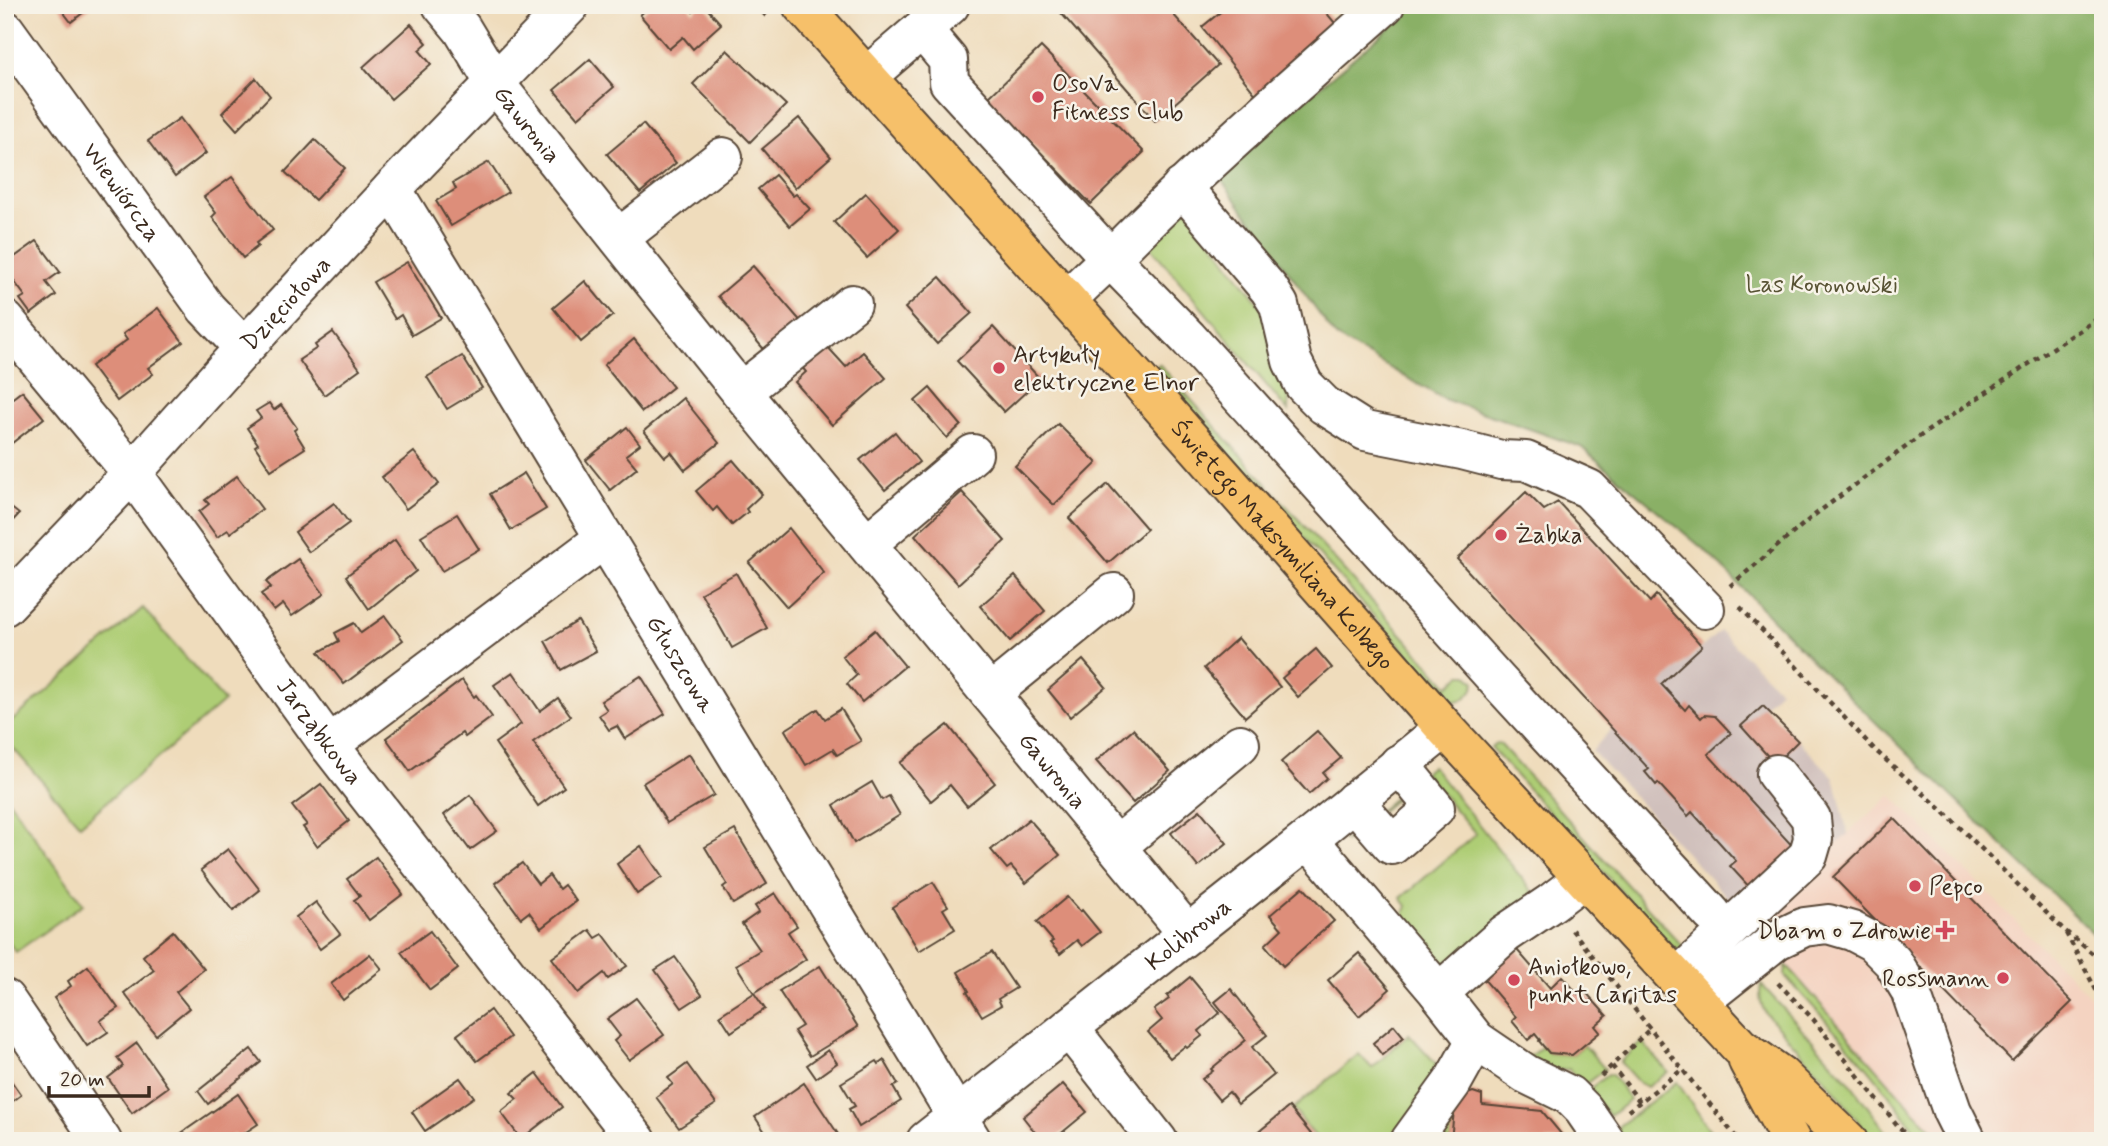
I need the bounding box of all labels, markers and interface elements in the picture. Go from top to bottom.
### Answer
place label: OsoVa Fitness Club [1052,69,1183,128]
street label: Gawronia [486,80,567,170]
marker: OsoVa Fitness Club [1030,89,1046,105]
street label: Wiewiórcza [75,137,167,249]
street label: Dzięciołowa [235,250,339,358]
park label: Las Koronowski [1746,270,1898,301]
place label: Artykuły elektryczne Elnor [1013,340,1200,399]
marker: Artykuły elektryczne Elnor [991,360,1007,376]
street label: Świętego Maksymiliana Kolbego [1164,413,1401,677]
place label: Żabka [1515,521,1583,552]
marker: Żabka [1493,527,1509,543]
street label: Głuszcowa [638,610,722,720]
street label: Jarząbkowa [268,672,368,792]
street label: Gawronia [1011,726,1093,816]
place label: Pepco [1929,872,1983,903]
marker: Pepco [1907,878,1923,894]
street label: Kolibrowa [1140,892,1238,979]
place label: Dbam o Zdrowie [1757,916,1931,947]
marker: Dbam o Zdrowie [1937,922,1953,938]
place label: Aniołkowo, punkt Caritas [1528,952,1677,1011]
place label: Rossmann [1882,964,1989,995]
marker: Rossmann [1995,970,2011,986]
marker: Aniołkowo, punkt Caritas [1506,972,1522,988]
scale bar [49,1055,149,1099]
text: 20 m [60,1066,105,1094]

